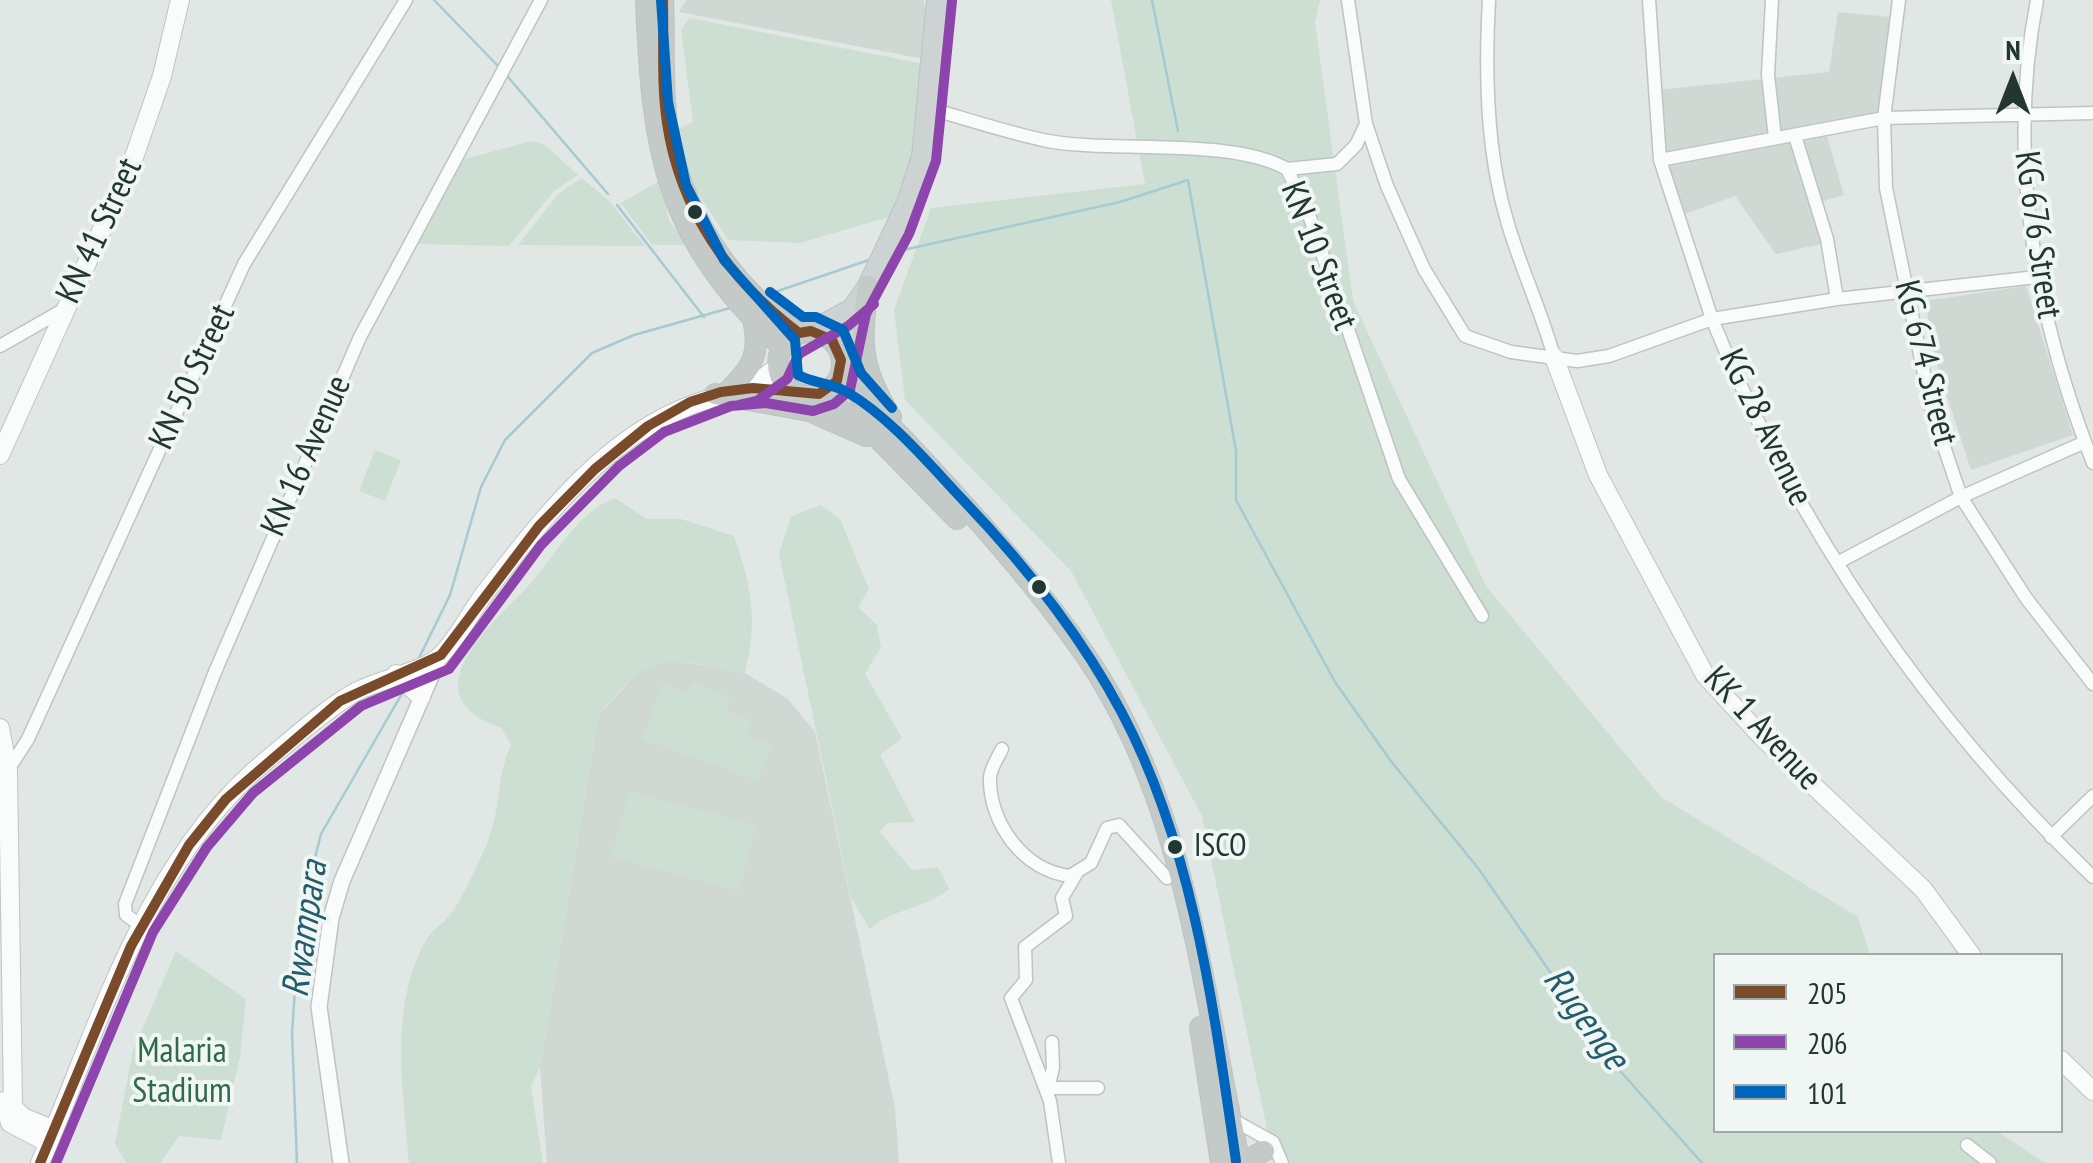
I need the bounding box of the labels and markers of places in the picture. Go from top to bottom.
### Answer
unlabelled marker [685,202,705,222]
unlabelled marker [1029,577,1049,597]
place label: ISCO [1194,828,1247,866]
marker: ISCO [1165,837,1185,857]

